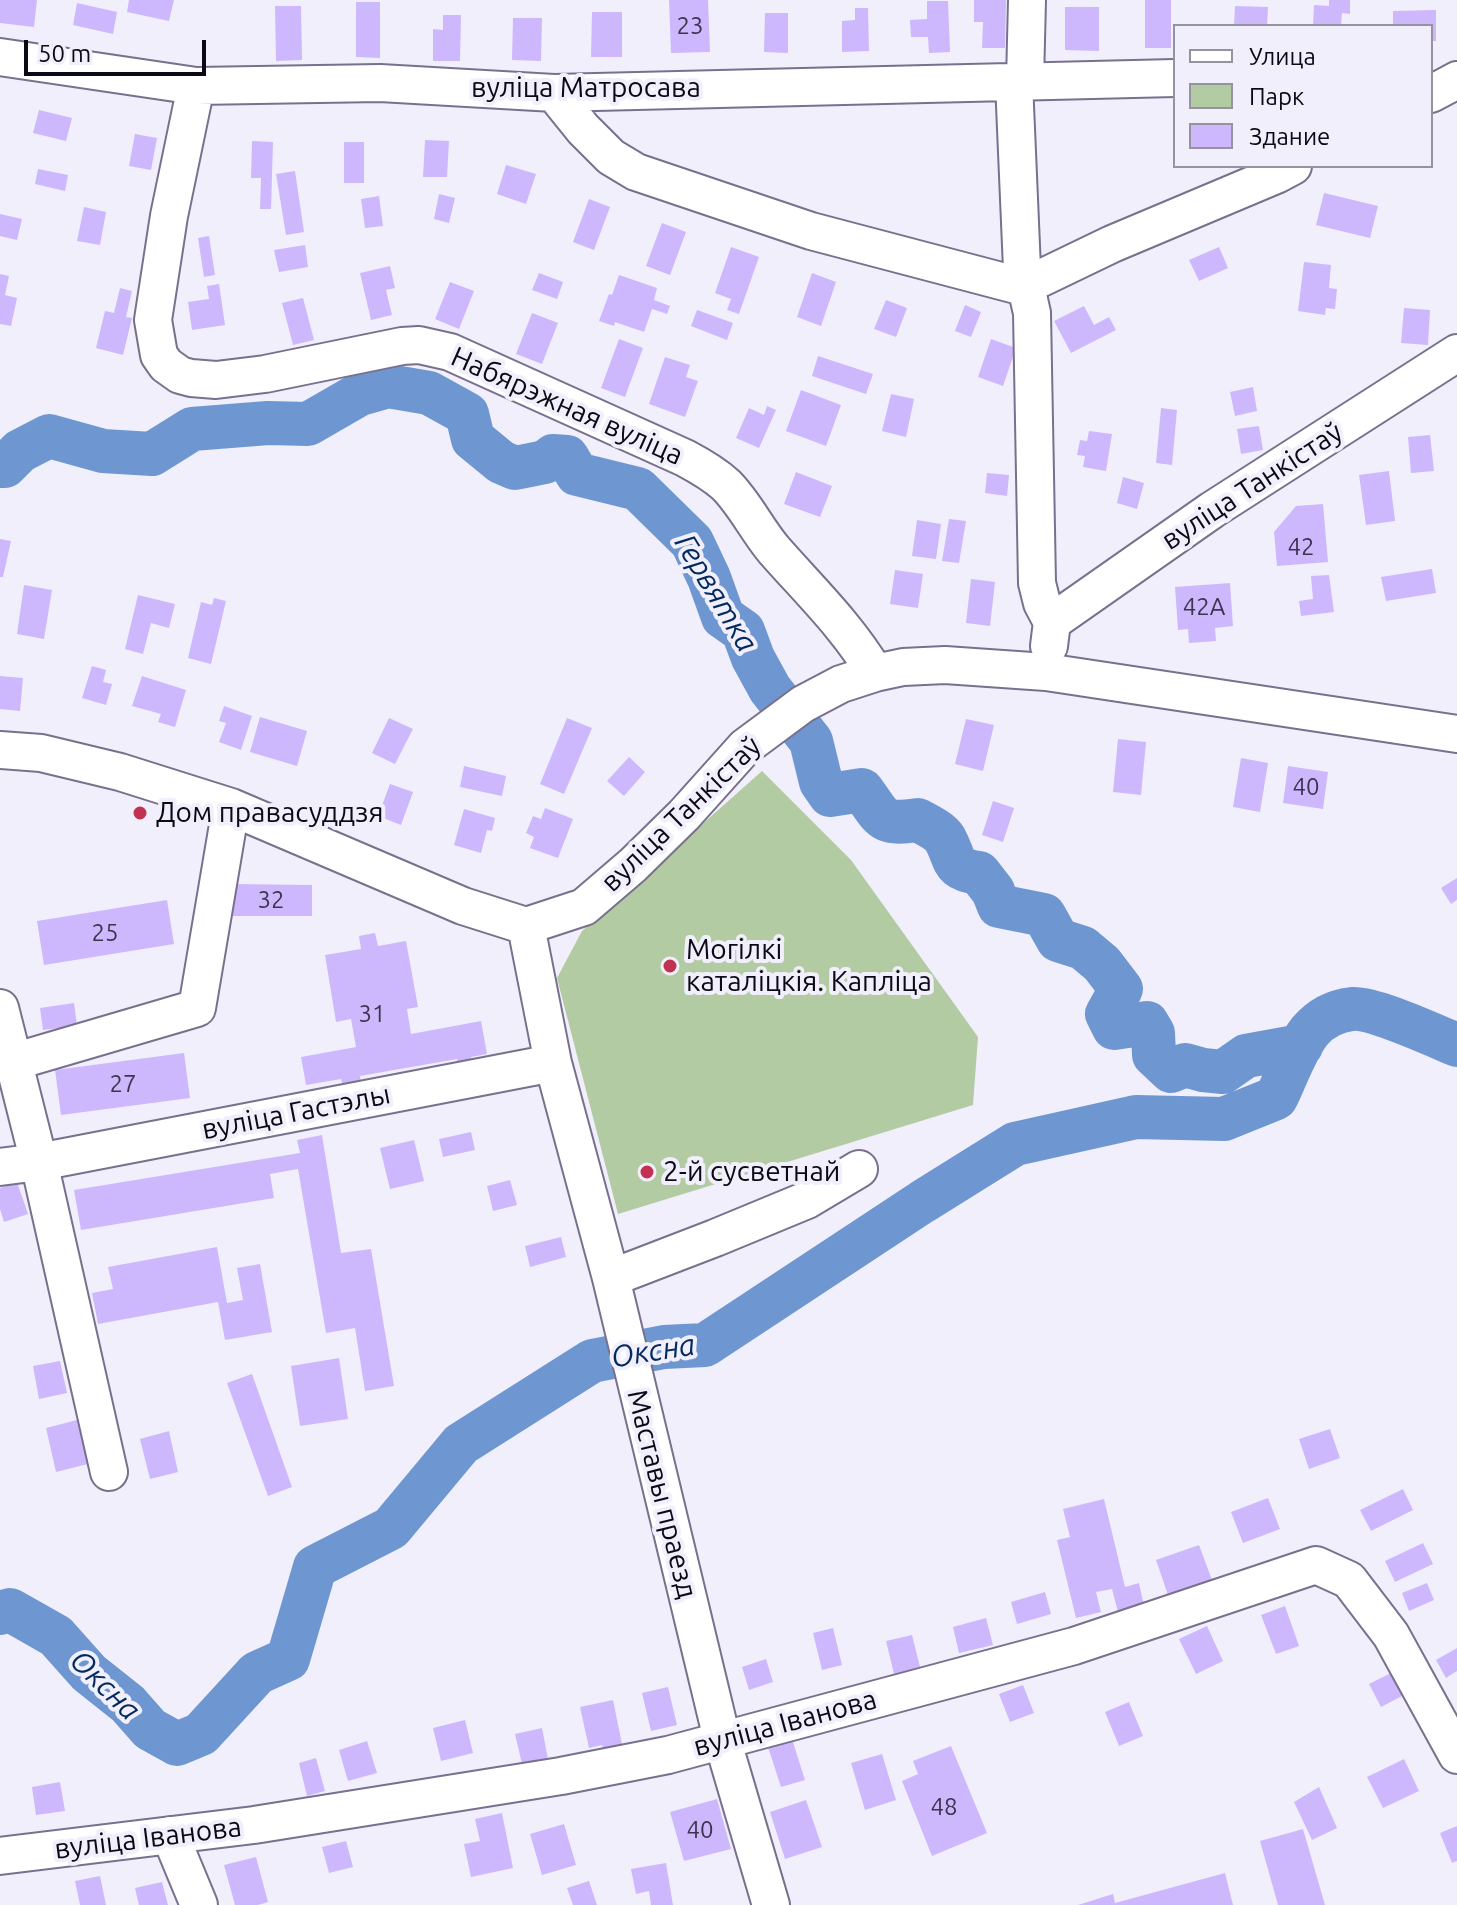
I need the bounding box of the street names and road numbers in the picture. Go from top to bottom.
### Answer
street label: вуліца Матросава [471,71,701,105]
street label: Набярэжная вуліца [446,340,688,472]
street label: вуліца Танкістаў [1155,415,1349,557]
street label: вуліца Танкістаў [594,729,768,899]
street label: вуліца Гастэлы [199,1077,393,1147]
street label: Маставы праезд [620,1386,704,1602]
street label: вуліца Іванова [690,1682,880,1764]
street label: вуліца Іванова [52,1810,244,1866]

